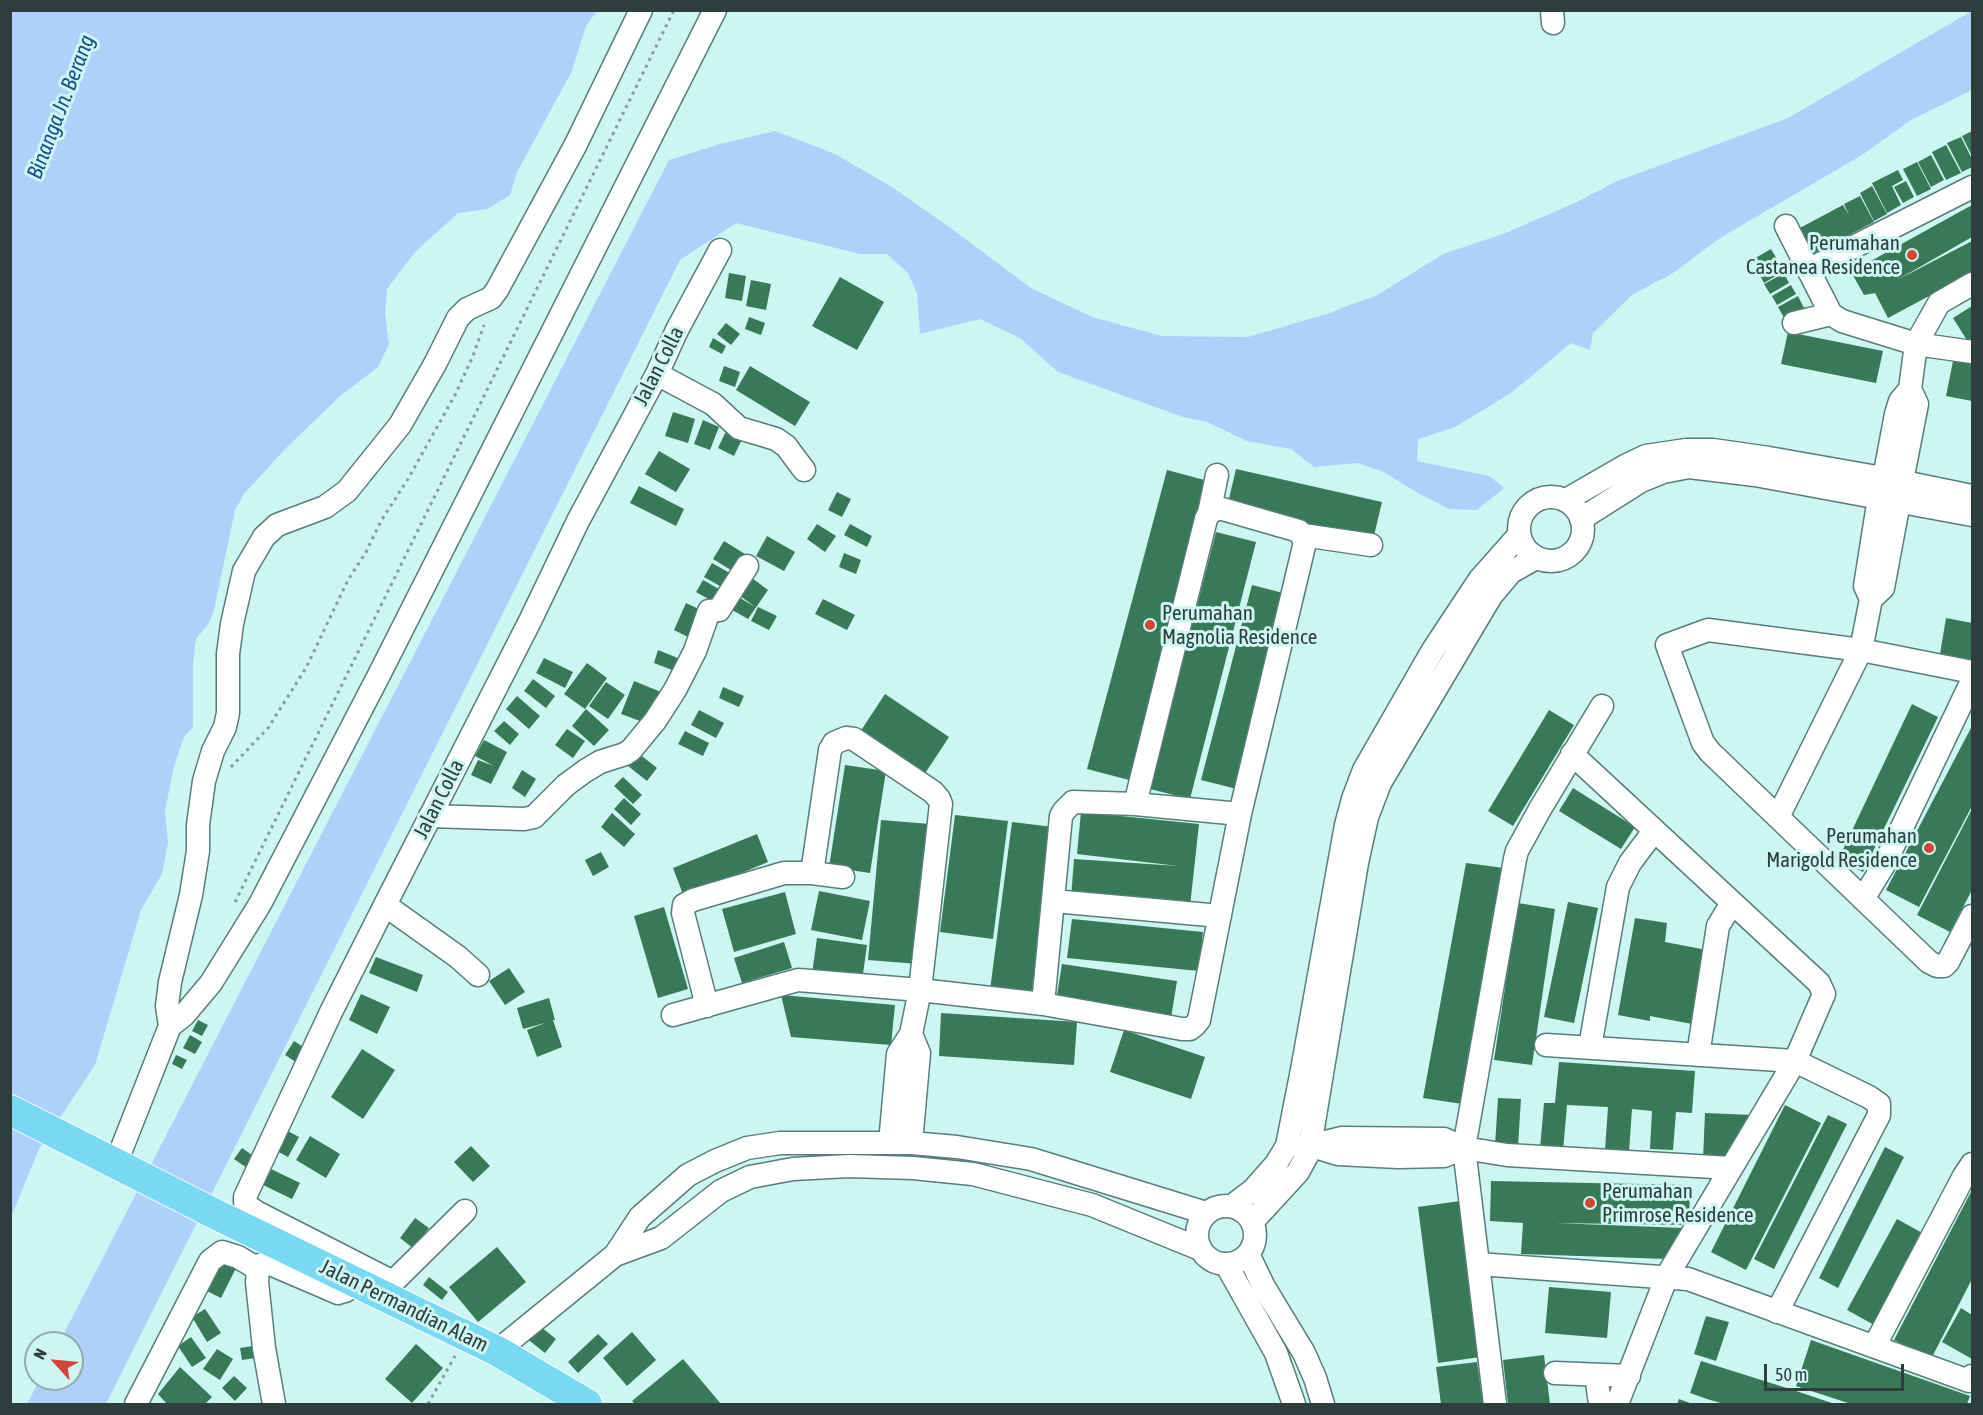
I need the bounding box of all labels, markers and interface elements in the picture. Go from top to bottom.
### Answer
water label: Binanga Jn. Berang [21,31,101,183]
place label: Perumahan Castanea Residence [1746,230,1900,280]
marker: Perumahan Castanea Residence [1905,248,1919,262]
street label: Jalan Colla [628,322,690,410]
place label: Perumahan Magnolia Residence [1162,600,1317,650]
marker: Perumahan Magnolia Residence [1143,618,1157,632]
street label: Jalan Colla [408,755,470,843]
place label: Perumahan Marigold Residence [1766,823,1917,873]
marker: Perumahan Marigold Residence [1922,841,1936,855]
place label: Perumahan Primrose Residence [1602,1178,1754,1228]
marker: Perumahan Primrose Residence [1583,1196,1597,1210]
street label: Jalan Permandian Alam [316,1254,492,1358]
north arrow [24,1331,84,1391]
text: N [30,1345,50,1362]
scale bar [1767,1352,1906,1390]
text: 50 m [1775,1364,1807,1385]

